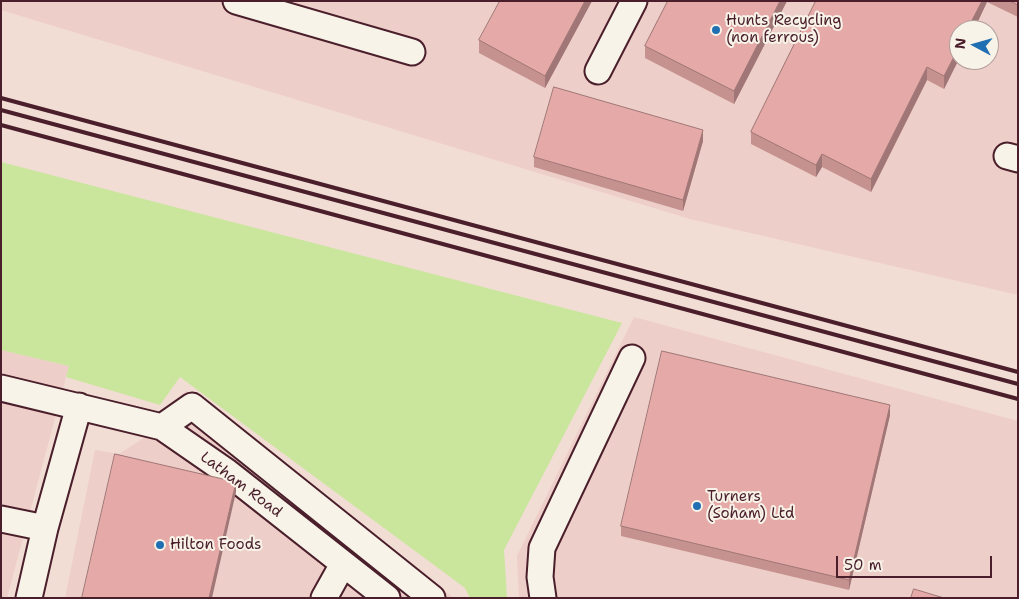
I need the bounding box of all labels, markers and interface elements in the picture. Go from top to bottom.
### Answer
place label: Hunts Recycling (non ferrous) [726,12,842,47]
north arrow [949,20,999,70]
marker: Hunts Recycling (non ferrous) [710,24,722,36]
text: N [951,37,970,50]
street label: Latham Road [197,448,285,522]
place label: Turners (Soham) Ltd [707,488,794,523]
marker: Turners (Soham) Ltd [691,500,703,512]
place label: Hilton Foods [170,536,262,554]
marker: Hilton Foods [154,539,166,551]
scale bar [839,546,995,578]
text: 50 m [844,555,882,575]

